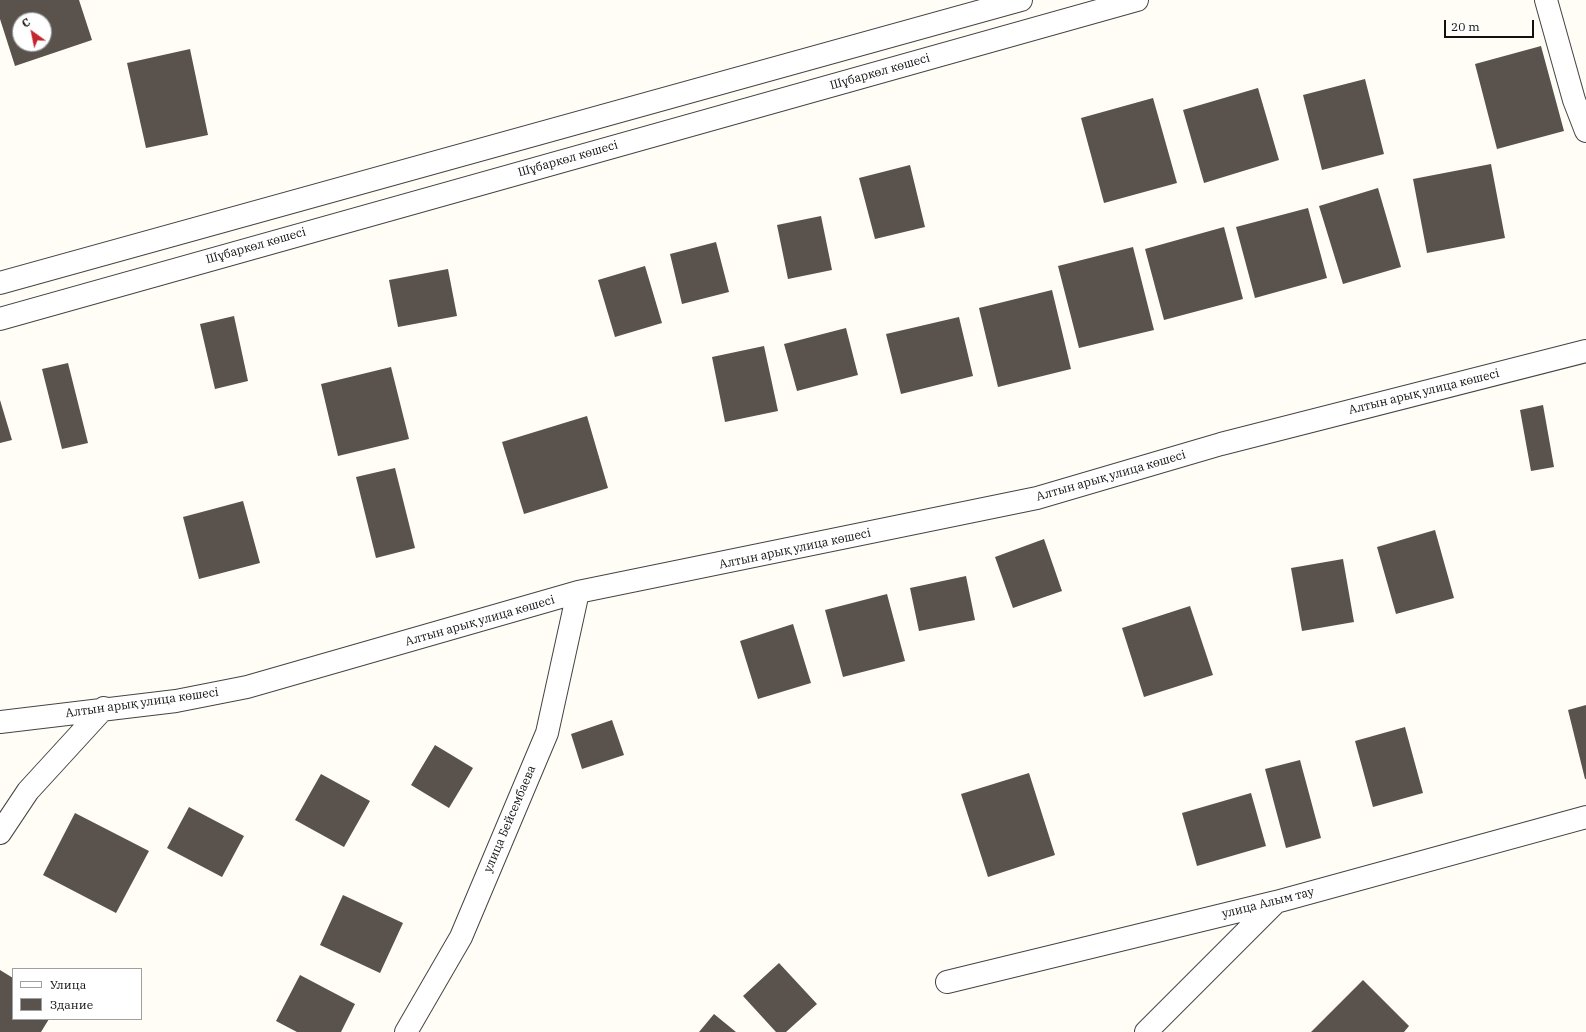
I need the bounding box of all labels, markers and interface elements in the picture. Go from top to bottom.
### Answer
north arrow [12,12,52,52]
scale bar [1446,12,1536,38]
text: С [19,15,33,31]
text: 20 m [1451,19,1480,34]
street label: Шұбаркөл көшесі [828,51,932,93]
street label: Шұбаркөл көшесі [516,138,620,180]
street label: Шұбаркөл көшесі [204,225,308,267]
street label: Алтын арық улица көшесі [1347,366,1501,418]
street label: Алтын арық улица көшесі [1035,448,1187,504]
street label: Алтын арық улица көшесі [718,526,872,572]
street label: Алтын арық улица көшесі [404,593,556,649]
street label: Алтын арық улица көшесі [64,685,220,721]
street label: улица Бейсембаева [481,763,539,875]
street label: улица Алым тау [1220,885,1316,921]
legend [12,968,142,1020]
text: Улица [50,977,86,992]
text: Здание [50,997,93,1012]

